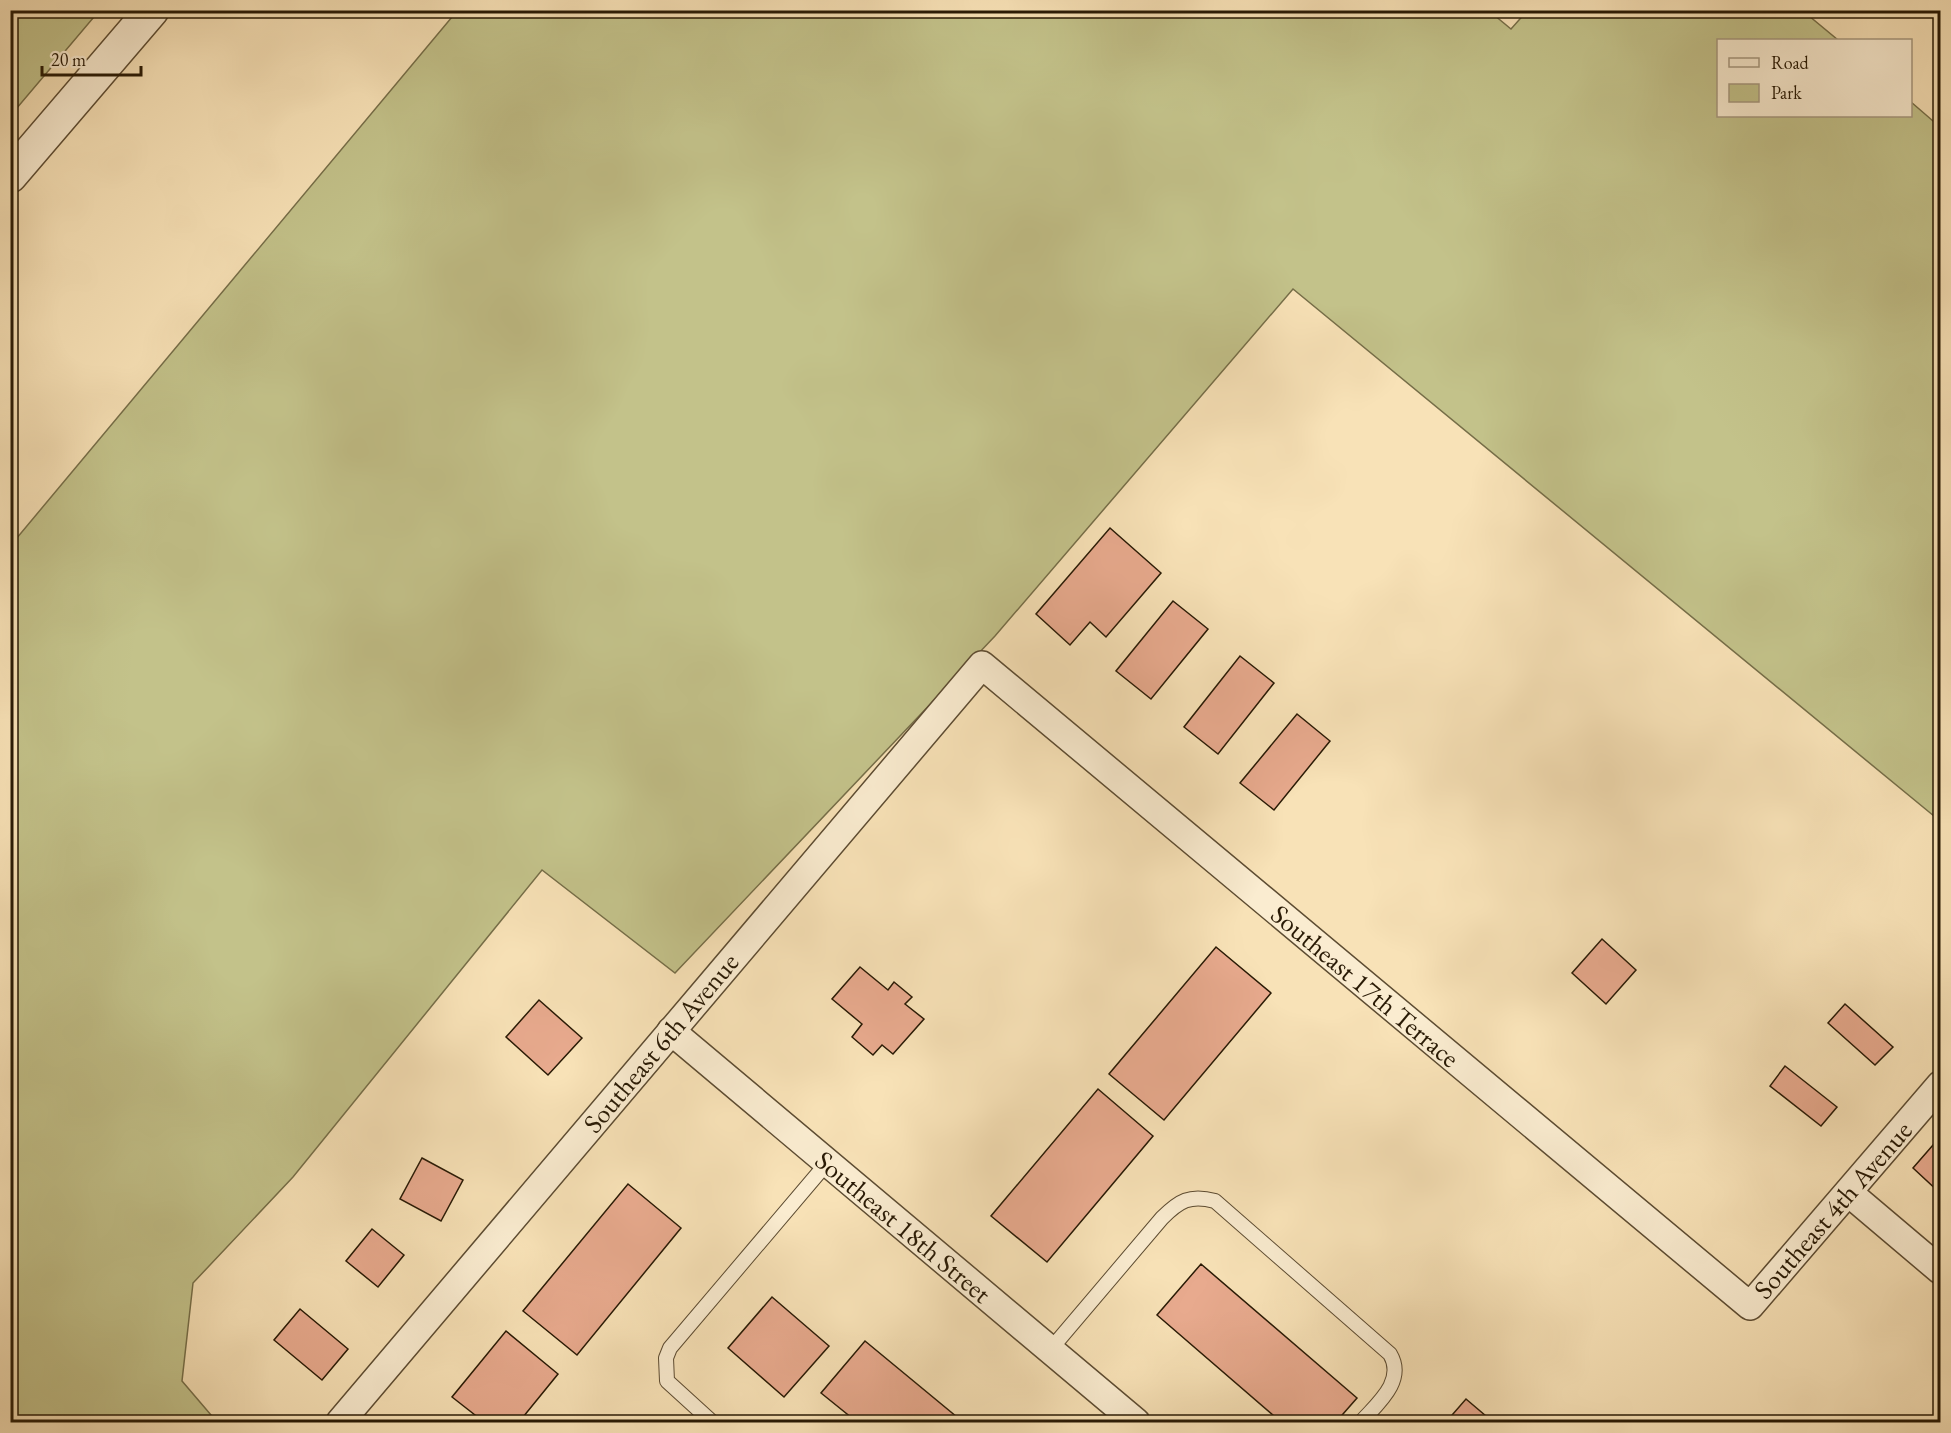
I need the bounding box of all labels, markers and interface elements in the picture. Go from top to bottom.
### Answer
scale bar [42,39,141,77]
legend [1717,39,1912,117]
text: 20 m [51,48,86,71]
text: Road [1771,51,1810,74]
text: Park [1771,81,1802,104]
street label: Southeast 17th Terrace [1264,896,1467,1075]
street label: Southeast 6th Avenue [575,945,746,1140]
street label: Southeast 4th Avenue [1746,1113,1920,1306]
street label: Southeast 18th Street [808,1143,999,1311]

